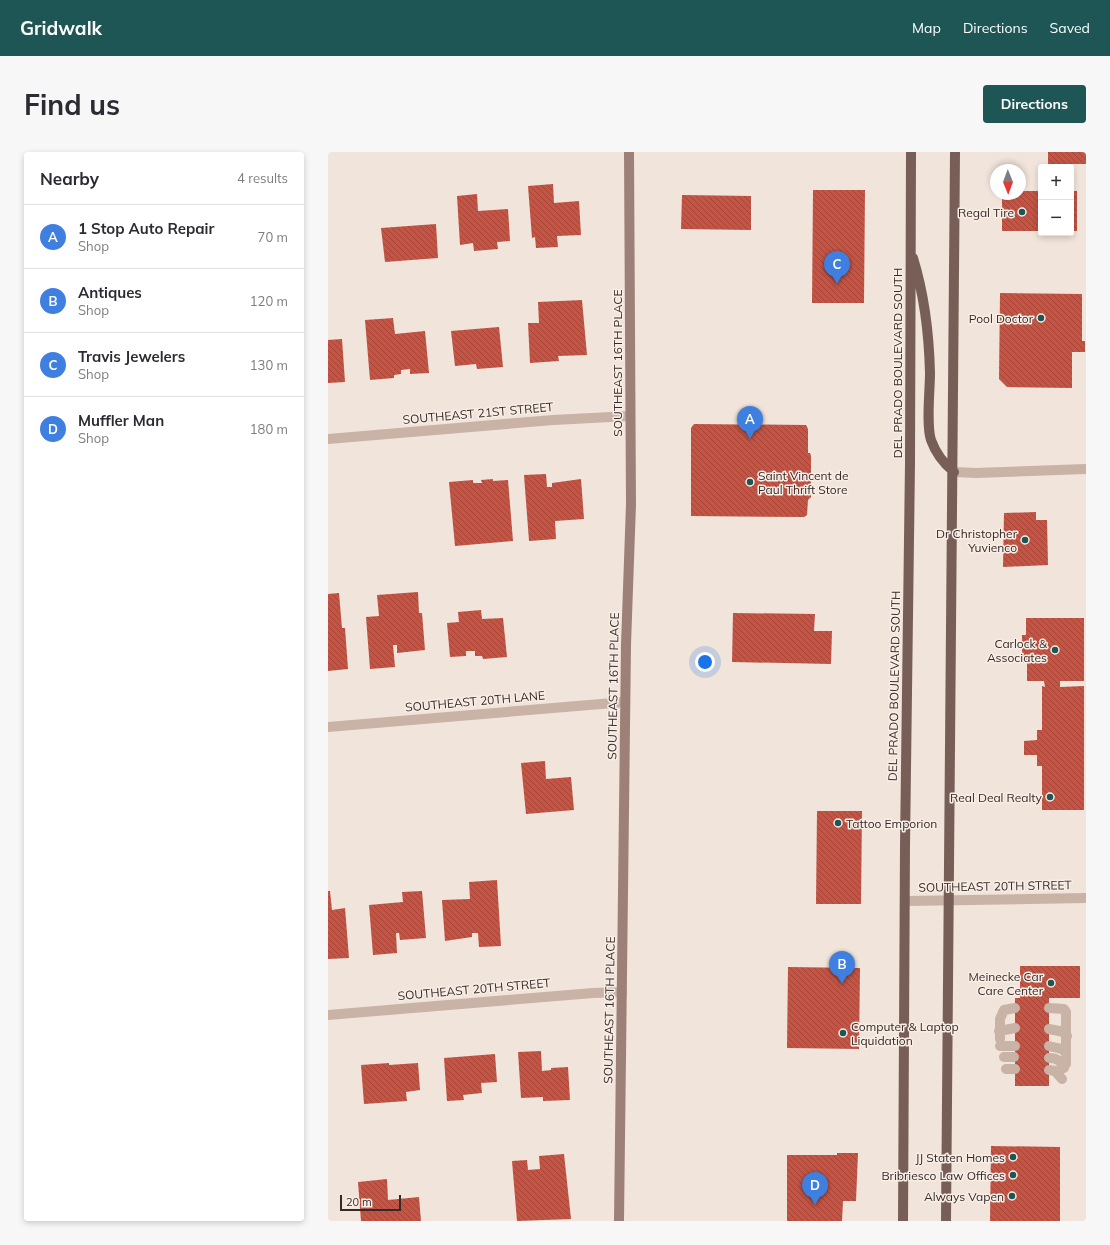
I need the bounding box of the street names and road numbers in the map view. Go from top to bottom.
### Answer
street label: DEL PRADO BOULEVARD SOUTH [890,268,905,458]
street label: SOUTHEAST 16TH PLACE [610,289,625,437]
street label: SOUTHEAST 21ST STREET [402,399,555,427]
street label: DEL PRADO BOULEVARD SOUTH [885,591,903,781]
street label: SOUTHEAST 16TH PLACE [604,612,622,760]
street label: SOUTHEAST 20TH LANE [404,687,546,715]
street label: SOUTHEAST 20TH STREET [918,877,1073,895]
street label: SOUTHEAST 16TH PLACE [600,936,618,1084]
street label: SOUTHEAST 20TH STREET [397,975,552,1003]

